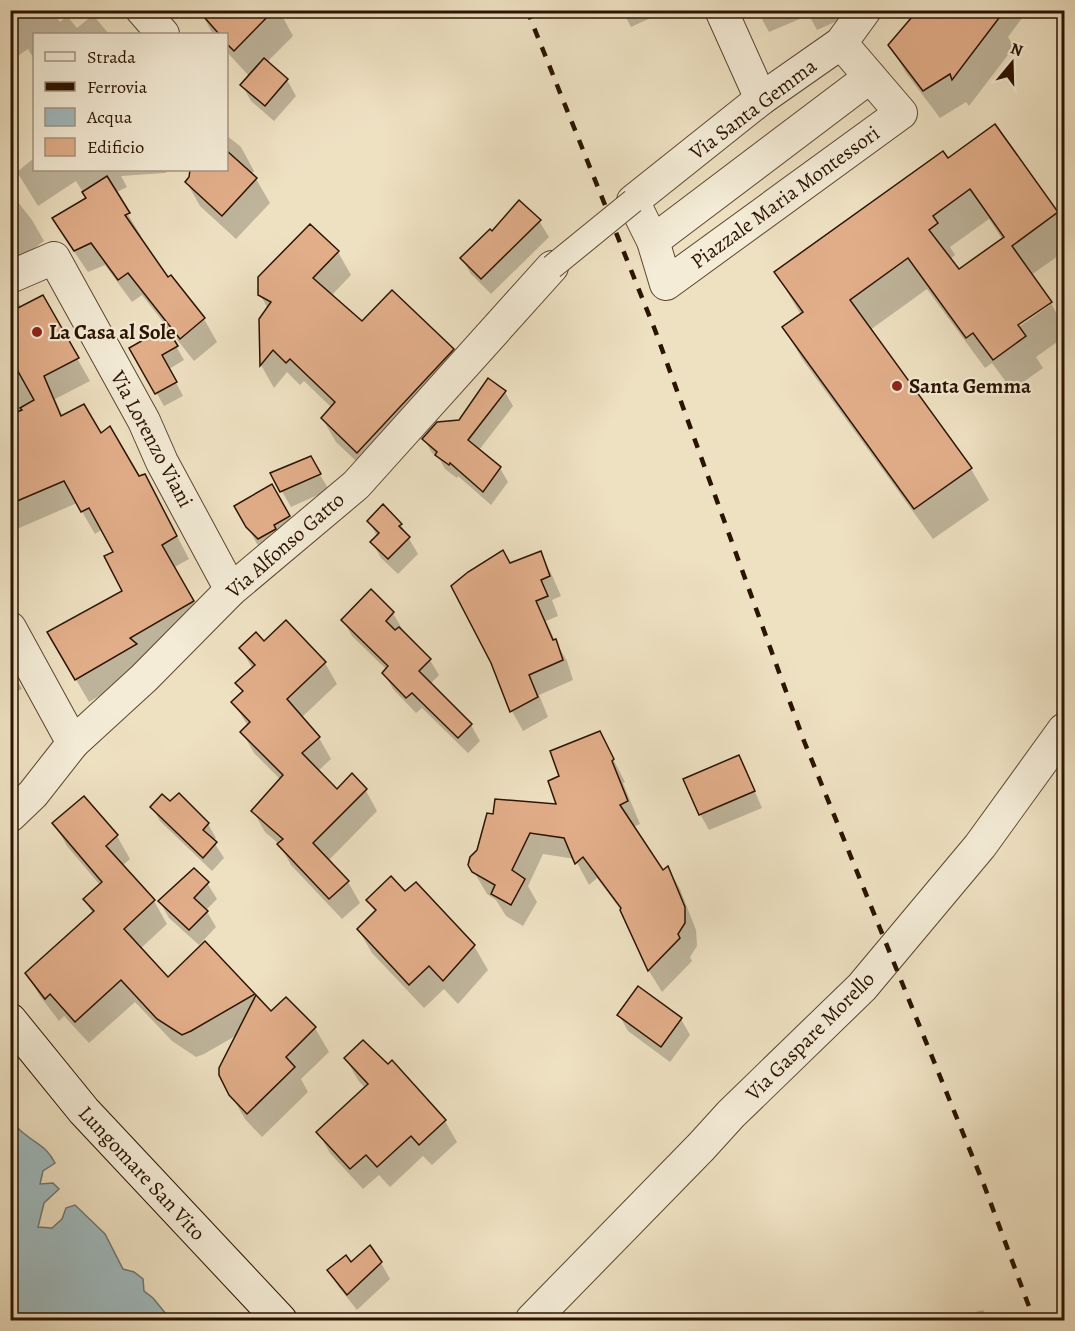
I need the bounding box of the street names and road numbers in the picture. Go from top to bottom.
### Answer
street label: Via Santa Gemma [683,52,822,167]
street label: Piazzale Maria Montessori [685,119,885,275]
street label: Via Lorenzo Viani [104,365,200,512]
street label: Via Alfonso Gatto [219,486,350,605]
street label: Via Gaspare Morello [739,965,881,1107]
street label: Lungomare San Vito [72,1100,212,1246]

